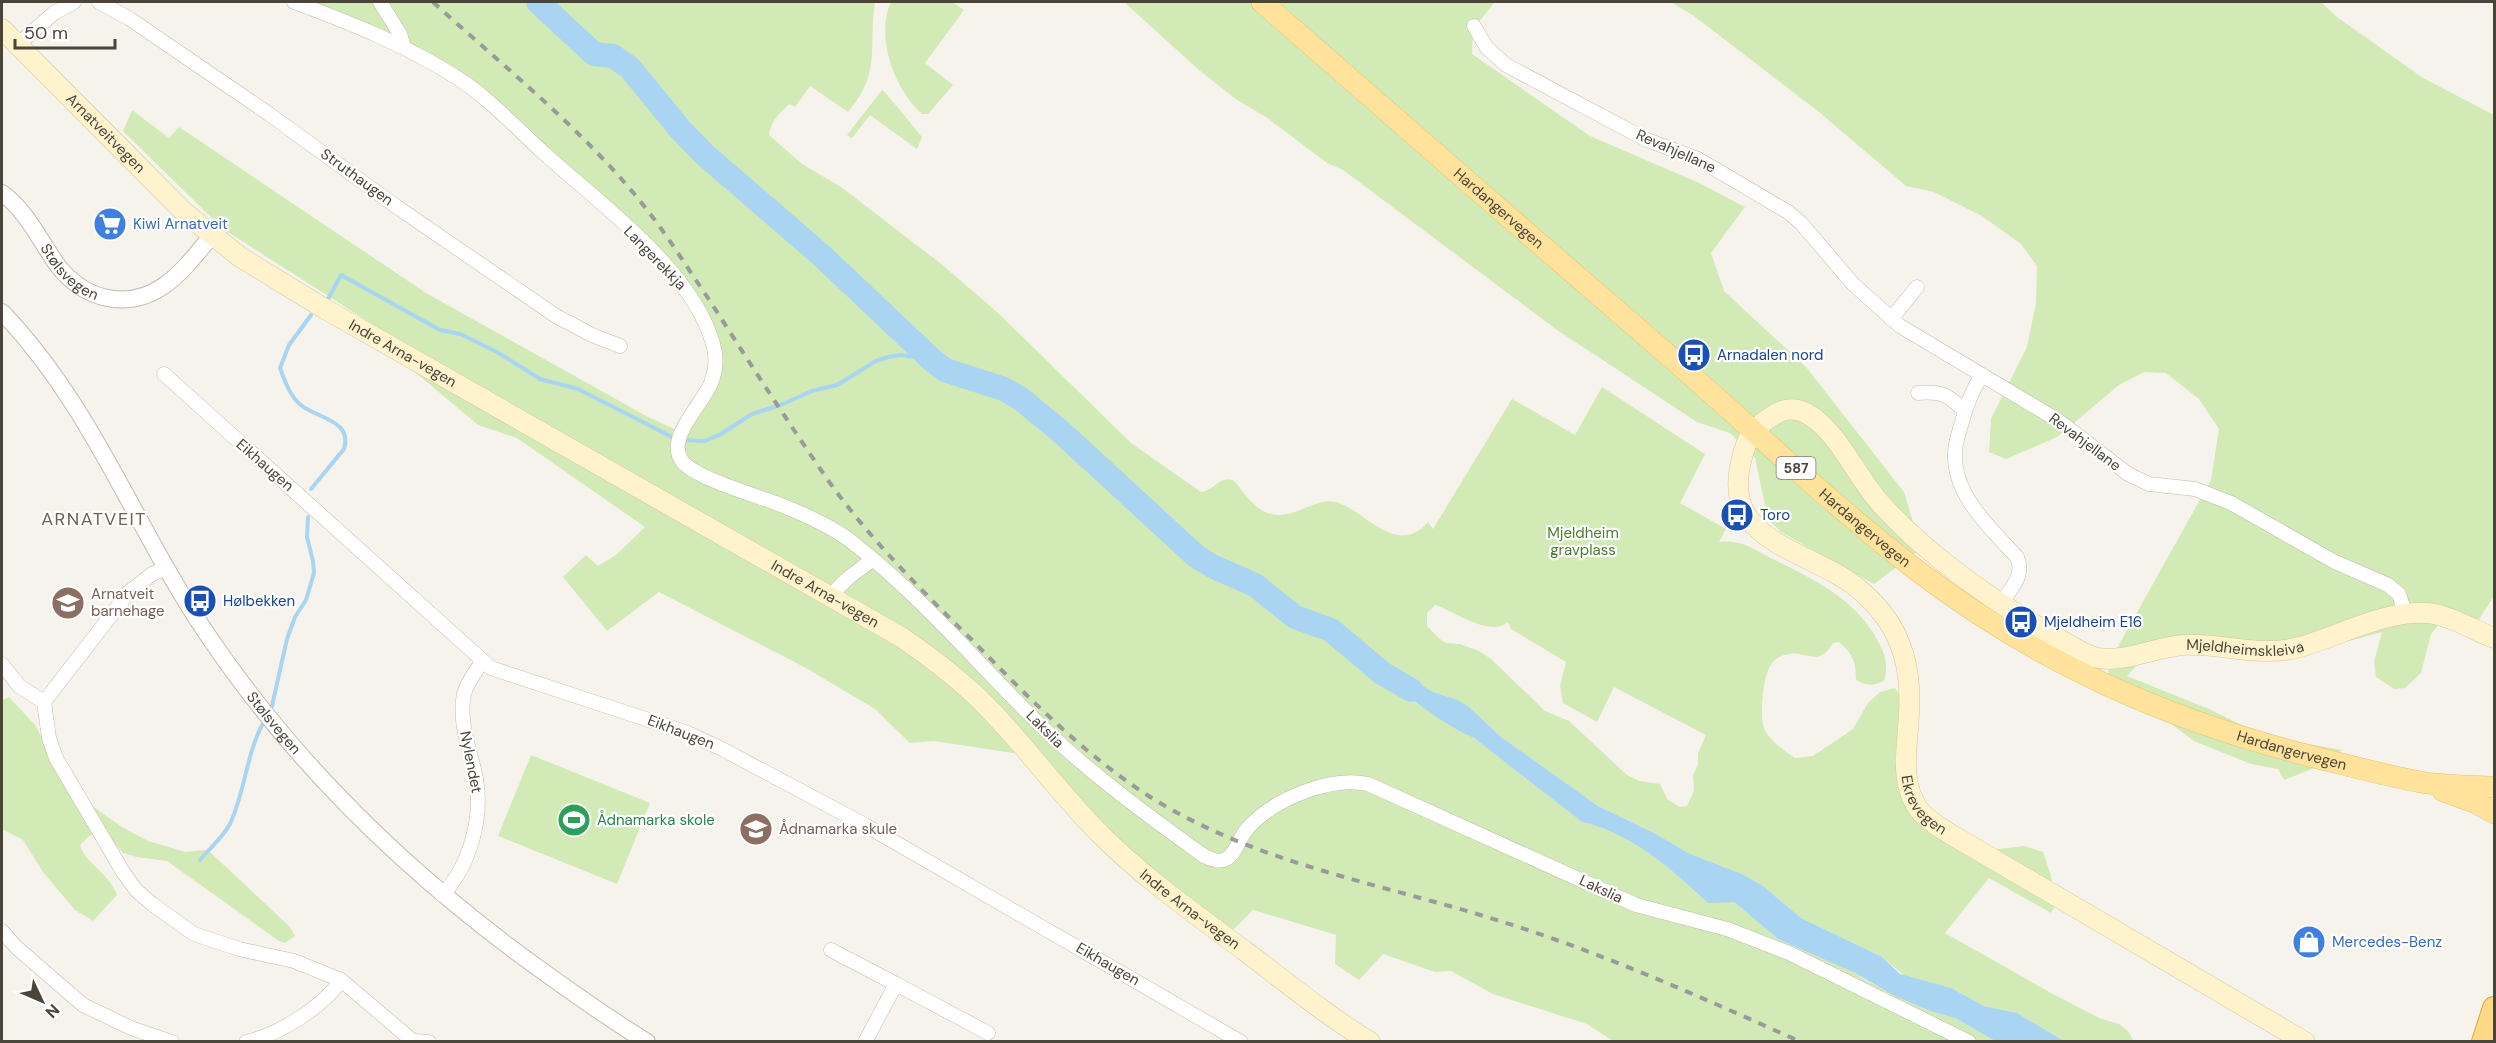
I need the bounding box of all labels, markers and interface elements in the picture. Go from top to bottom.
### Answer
scale bar [15,12,116,50]
text: 50 m [24,21,68,45]
street label: Arnatveitvegen [62,89,150,177]
street label: Revahjellane [1633,125,1719,177]
street label: Struthaugen [317,144,397,210]
street label: Hardangervegen [1449,164,1548,253]
supermarket icon: Kiwi Arnatveit [92,206,128,242]
place label: Kiwi Arnatveit [133,214,228,234]
street label: Langerekkja [619,222,691,294]
street label: Stølsvegen [36,240,101,305]
street label: Indre Arna-vegen [345,315,460,392]
bus stop icon: Arnadalen nord [1676,337,1712,373]
place label: Arnadalen nord [1717,345,1824,365]
street label: Revahjellane [2045,408,2125,476]
street label: Eikhaugen [232,434,298,496]
road number: 587 [1776,457,1816,479]
street label: Hardangervegen [1815,484,1915,572]
bus stop icon: Toro [1719,497,1755,533]
place label: Toro [1760,505,1790,525]
district label: ARNATVEIT [41,507,147,531]
park label: Mjeldheim gravplass [1547,523,1619,560]
street label: Indre Arna-vegen [767,555,883,632]
bus stop icon: Hølbekken [182,583,218,619]
place label: Arnatveit barnehage [91,584,165,621]
school or university icon: Arnatveit barnehage [50,585,86,621]
place label: Hølbekken [223,591,295,611]
bus stop icon: Mjeldheim E16 [2003,604,2039,640]
place label: Mjeldheim E16 [2044,612,2142,632]
street label: Mjeldheimskleiva [2186,635,2306,661]
street label: Stølsvegen [242,688,305,758]
street label: Lakslia [1022,706,1068,752]
street label: Eikhaugen [645,710,717,754]
street label: Hardangervegen [2234,726,2349,775]
street label: Nylendet [455,729,487,795]
street label: Ekrevegen [1897,774,1951,839]
sports icon: Ådnamarka skole [556,802,592,838]
place label: Ådnamarka skole [597,810,715,830]
school or university icon: Ådnamarka skule [738,811,774,847]
place label: Ådnamarka skule [779,819,897,839]
street label: Indre Arna-vegen [1136,865,1244,954]
street label: Lakslia [1576,870,1626,908]
shop icon: Mercedes-Benz [2291,924,2327,960]
place label: Mercedes-Benz [2332,932,2442,952]
street label: Eikhaugen [1073,938,1143,990]
north arrow [12,971,72,1031]
text: N [41,1000,64,1023]

